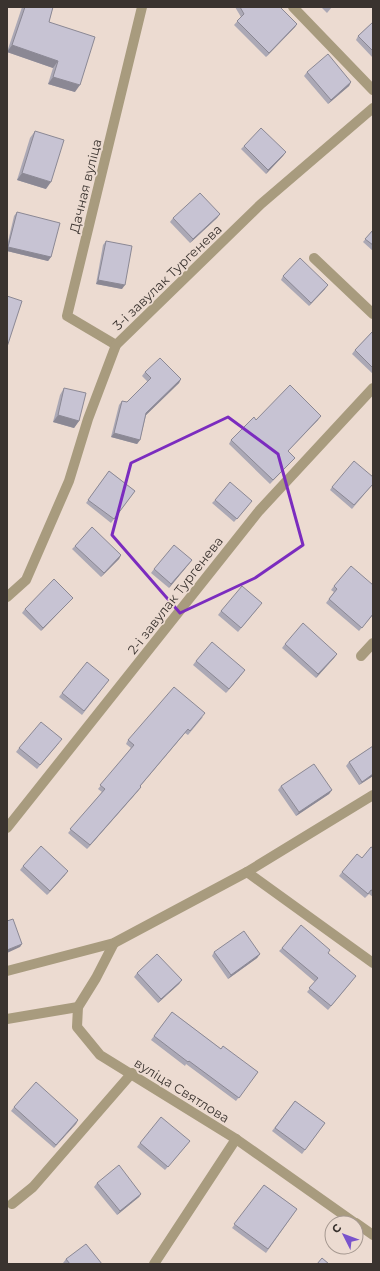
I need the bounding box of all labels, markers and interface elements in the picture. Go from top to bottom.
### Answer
street label: Дачная вуліца [66,137,104,235]
street label: 3-і завулак Тургенева [109,221,225,333]
street label: 2-і завулак Тургенева [124,533,226,657]
street label: вуліца Святлова [131,1054,233,1126]
north arrow [324,1215,364,1255]
text: С [329,1221,344,1236]

